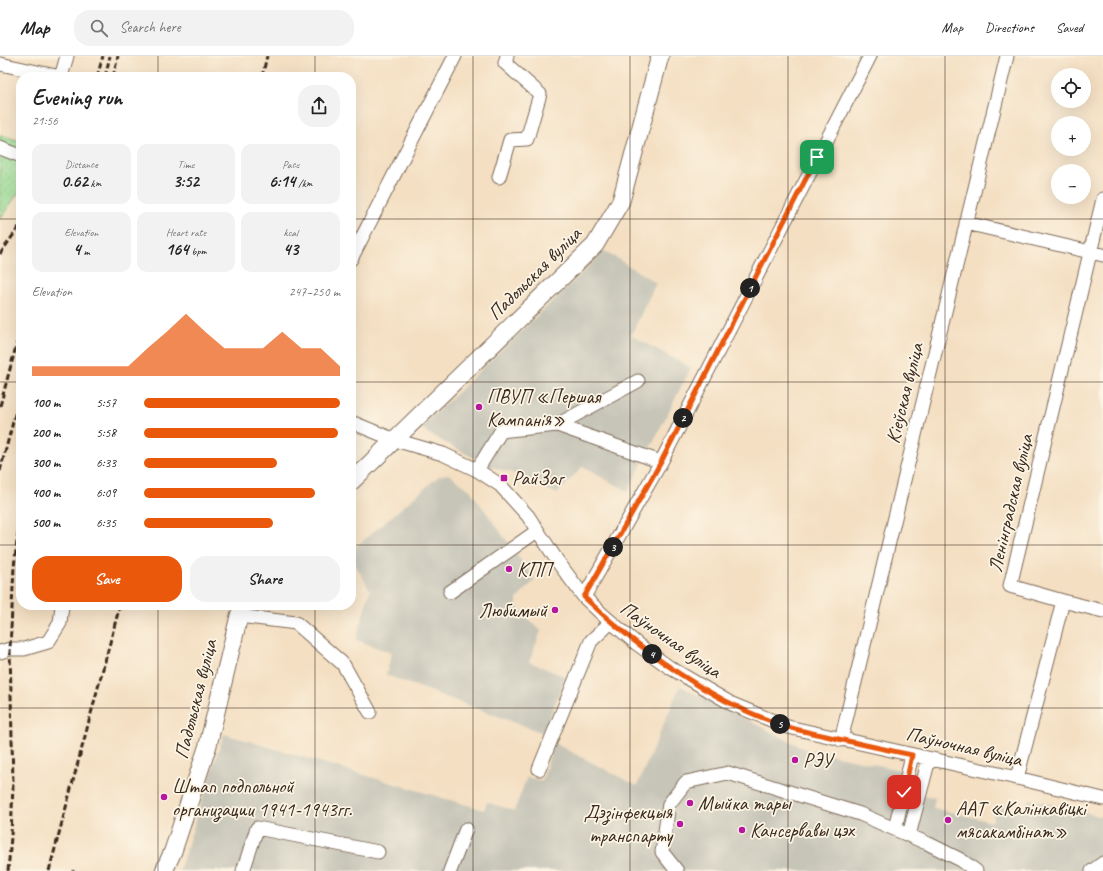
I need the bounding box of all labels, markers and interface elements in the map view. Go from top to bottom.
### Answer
search box [74,10,354,46]
text: Map [20,16,50,40]
icon: search [88,17,110,39]
text: Search here [120,18,181,37]
text: Map [942,19,963,36]
text: Directions [985,19,1034,36]
text: Saved [1056,19,1083,36]
map controls [1051,68,1091,204]
button: locate [1051,68,1091,108]
text: Evening run [32,84,122,112]
button: share [298,85,340,127]
text: 21:56 [32,113,58,129]
button: + [1051,116,1091,156]
pin [800,140,834,174]
icon: arrive [806,146,828,168]
text: Distance [65,157,98,171]
text: Time [178,157,194,171]
text: Pace [282,157,299,171]
button: − [1051,164,1091,204]
text: 0.62 [61,171,88,192]
text: 3:52 [173,171,199,192]
text: 6:14 [269,171,295,192]
text: km [88,176,101,190]
text: /km [295,176,313,190]
street label: Падольская вуліца [482,220,587,325]
text: Elevation [64,225,98,239]
text: Heart rate [166,225,206,239]
text: kcal [283,225,298,239]
text: 4 [73,239,81,260]
text: 164 [165,239,189,260]
text: 43 [283,239,298,260]
text: m [81,244,90,258]
text: bpm [189,244,207,258]
pin: 1 [740,278,760,298]
text: 1 [748,281,752,295]
text: Elevation [32,284,72,300]
text: 247–250 m [289,284,340,300]
street label: Кіеўская вуліца [880,339,929,446]
place label: ПВУП «Першая Кампанія» [487,384,603,432]
text: 100 m [32,395,60,411]
text: 5:57 [96,395,116,411]
marker: ПВУП «Першая Кампанія» [474,402,484,412]
pin: 2 [673,408,693,428]
text: 2 [681,411,685,425]
text: 200 m [32,425,60,441]
text: 5:58 [96,425,116,441]
street label: Ленінградская вуліца [982,430,1039,575]
text: 300 m [32,455,60,471]
text: 6:33 [96,455,116,471]
place label: РайЗаг [512,466,565,491]
marker: РайЗаг [499,473,509,483]
text: 400 m [32,485,60,501]
text: 6:09 [96,485,116,501]
text: 500 m [32,515,60,531]
text: 6:35 [96,515,116,531]
pin: 3 [603,537,623,557]
text: 3 [611,540,615,554]
button: Save [32,556,182,602]
button: Share [190,556,340,602]
place label: КПП [517,557,555,582]
marker: КПП [504,564,514,574]
street label: Паўночная вуліца [615,595,727,684]
place label: Любимый [479,598,549,623]
marker: Любимый [550,605,560,615]
street label: Падольская вуліца [169,636,223,761]
pin: 4 [642,644,662,664]
text: 4 [650,647,654,661]
pin: 5 [770,714,790,734]
text: 5 [778,717,782,731]
street label: Паўночная вуліца [904,721,1025,772]
place label: РЭУ [803,748,835,773]
marker: РЭУ [790,755,800,765]
place label: Штап подпольной организации 1941-1943гг. [172,774,352,823]
pin [887,775,921,809]
icon: check [893,781,915,803]
place label: Мыйка тары [698,791,792,816]
marker: Штап подпольной организации 1941-1943гг. [159,792,169,802]
place label: ААТ «Калінкавіцкі мясакамбінат» [956,796,1088,844]
marker: Мыйка тары [685,798,695,808]
place label: Дэзінфекцыя транспарту [584,800,674,848]
marker: ААТ «Калінкавіцкі мясакамбінат» [943,815,953,825]
place label: Кансервавы цэх [750,818,856,843]
marker: Дэзінфекцыя транспарту [675,819,685,829]
marker: Кансервавы цэх [737,825,747,835]

